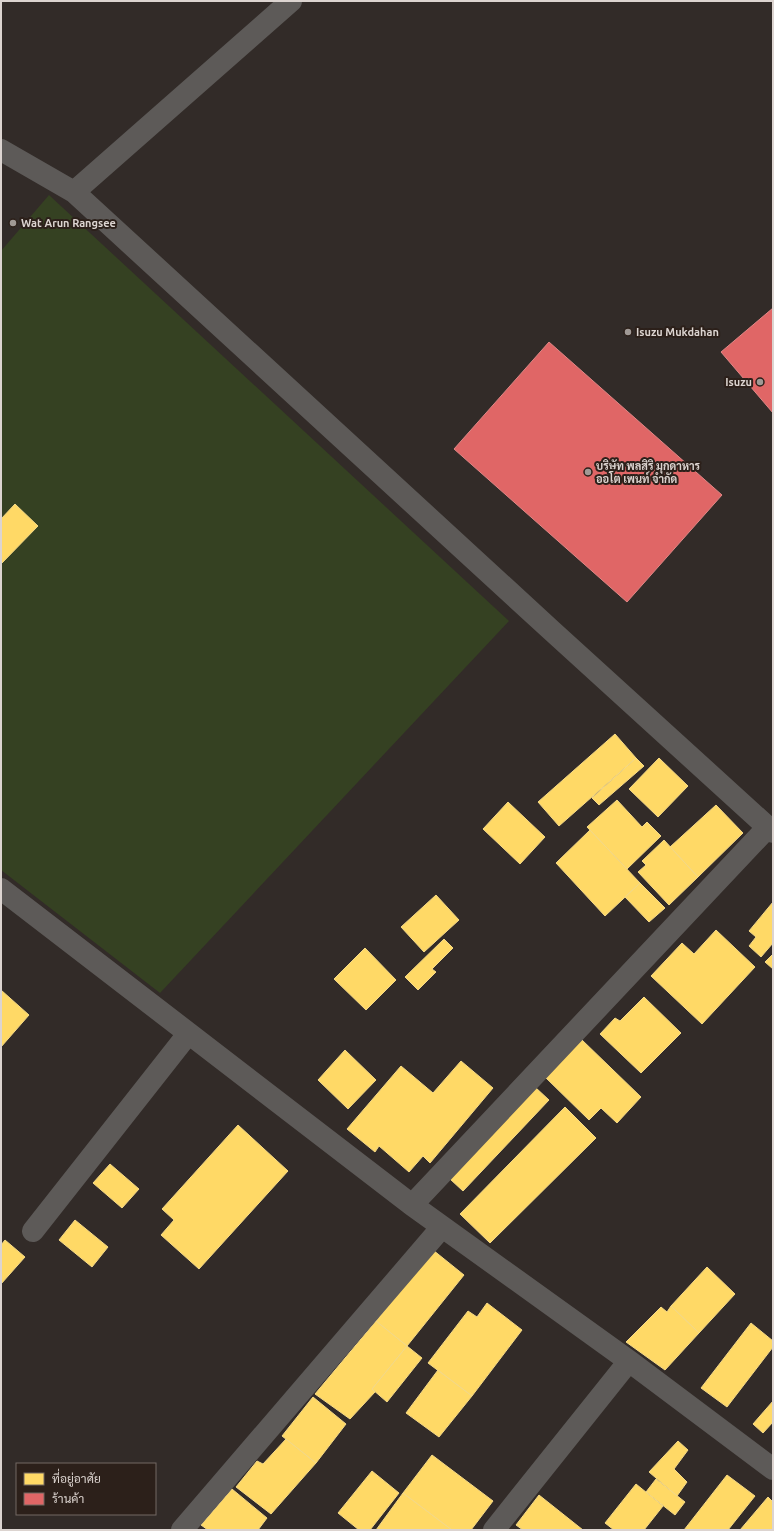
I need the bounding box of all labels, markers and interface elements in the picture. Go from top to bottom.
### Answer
place label: Wat Arun Rangsee [21,217,116,229]
marker: Wat Arun Rangsee [8,218,18,228]
place label: Isuzu Mukdahan [636,326,719,338]
marker: Isuzu Mukdahan [623,327,633,337]
place label: Isuzu [725,376,752,388]
marker: Isuzu [755,377,765,387]
place label: บริษัท พลสิริ มุกดาหาร ออโต เพนท์ จำกัด [596,459,701,485]
marker: บริษัท พลสิริ มุกดาหาร ออโต เพนท์ จำกัด [583,467,593,477]
legend [16,1463,156,1515]
text: ที่อยู่อาศัย [52,1468,101,1487]
text: ร้านค้า [52,1492,84,1505]

